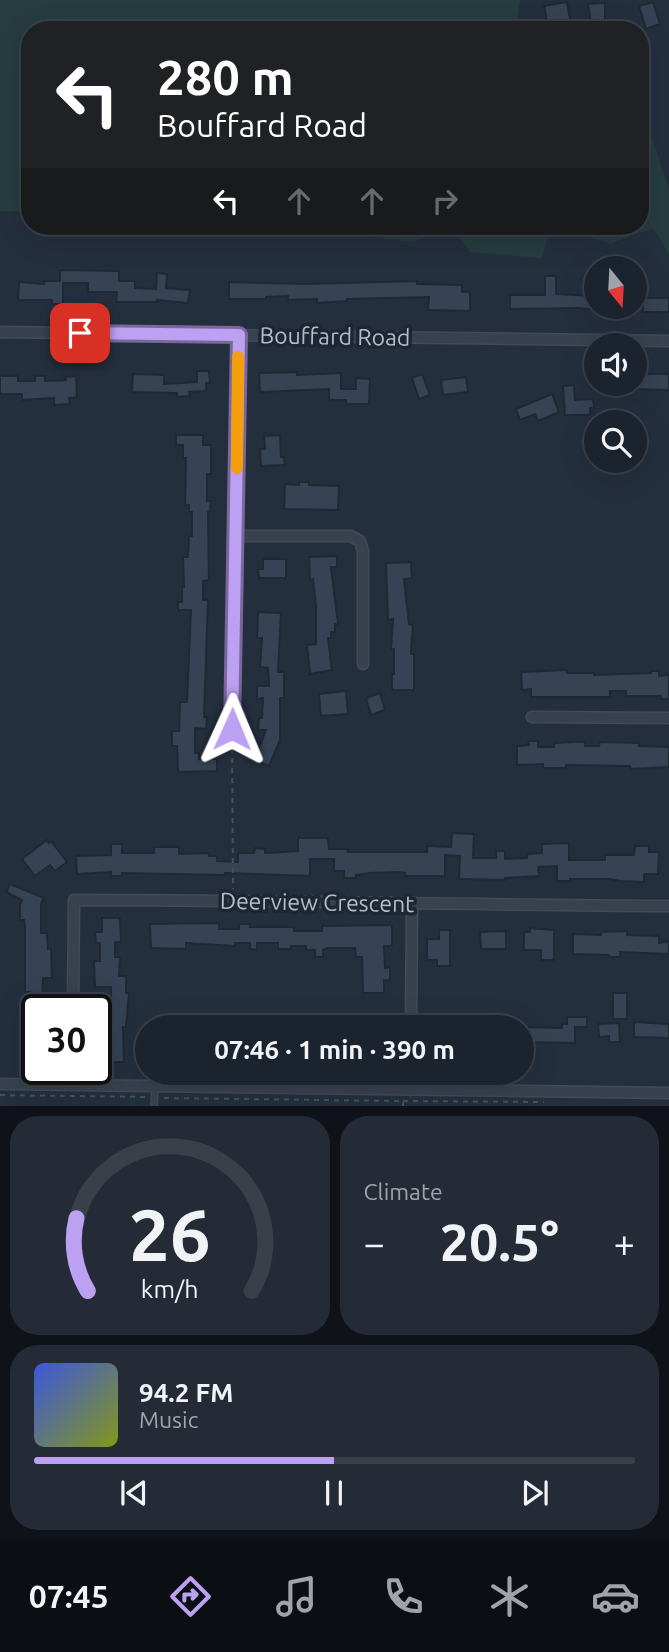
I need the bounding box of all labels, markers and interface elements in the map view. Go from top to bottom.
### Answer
icon: left [42,49,133,140]
text: 280 m [157,49,294,104]
text: Bouffard Road [157,107,367,143]
icon: left [207,182,245,220]
icon: ahead [280,182,318,220]
icon: ahead [353,182,391,220]
icon: right [426,182,464,220]
north arrow [584,256,648,318]
map controls [584,256,647,473]
pin [50,303,110,363]
icon: arrive [61,314,99,352]
street label: Bouffard Road [259,322,411,350]
button: sound [584,333,647,396]
button: search [584,410,647,473]
position arrow [195,692,269,766]
street label: Deerview Crescent [220,888,414,916]
speed limit sign: 30 [21,994,112,1085]
text: 07:46 · 1 min · 390 m [214,1035,455,1064]
text: Climate [364,1179,443,1204]
text: 26 [129,1194,211,1276]
text: 20.5° [440,1213,559,1271]
text: − [364,1222,385,1264]
text: + [614,1222,635,1264]
text: km/h [141,1275,199,1303]
text: 94.2 FM [139,1378,233,1407]
text: Music [139,1407,198,1432]
icon: previous [115,1474,153,1512]
icon: pause [315,1474,353,1512]
icon: next [516,1474,554,1512]
icon: directions [166,1572,215,1621]
icon: music [272,1572,321,1621]
icon: phone [379,1572,428,1621]
icon: climate [485,1572,534,1621]
icon: car [591,1572,640,1621]
text: 07:45 [29,1578,109,1614]

